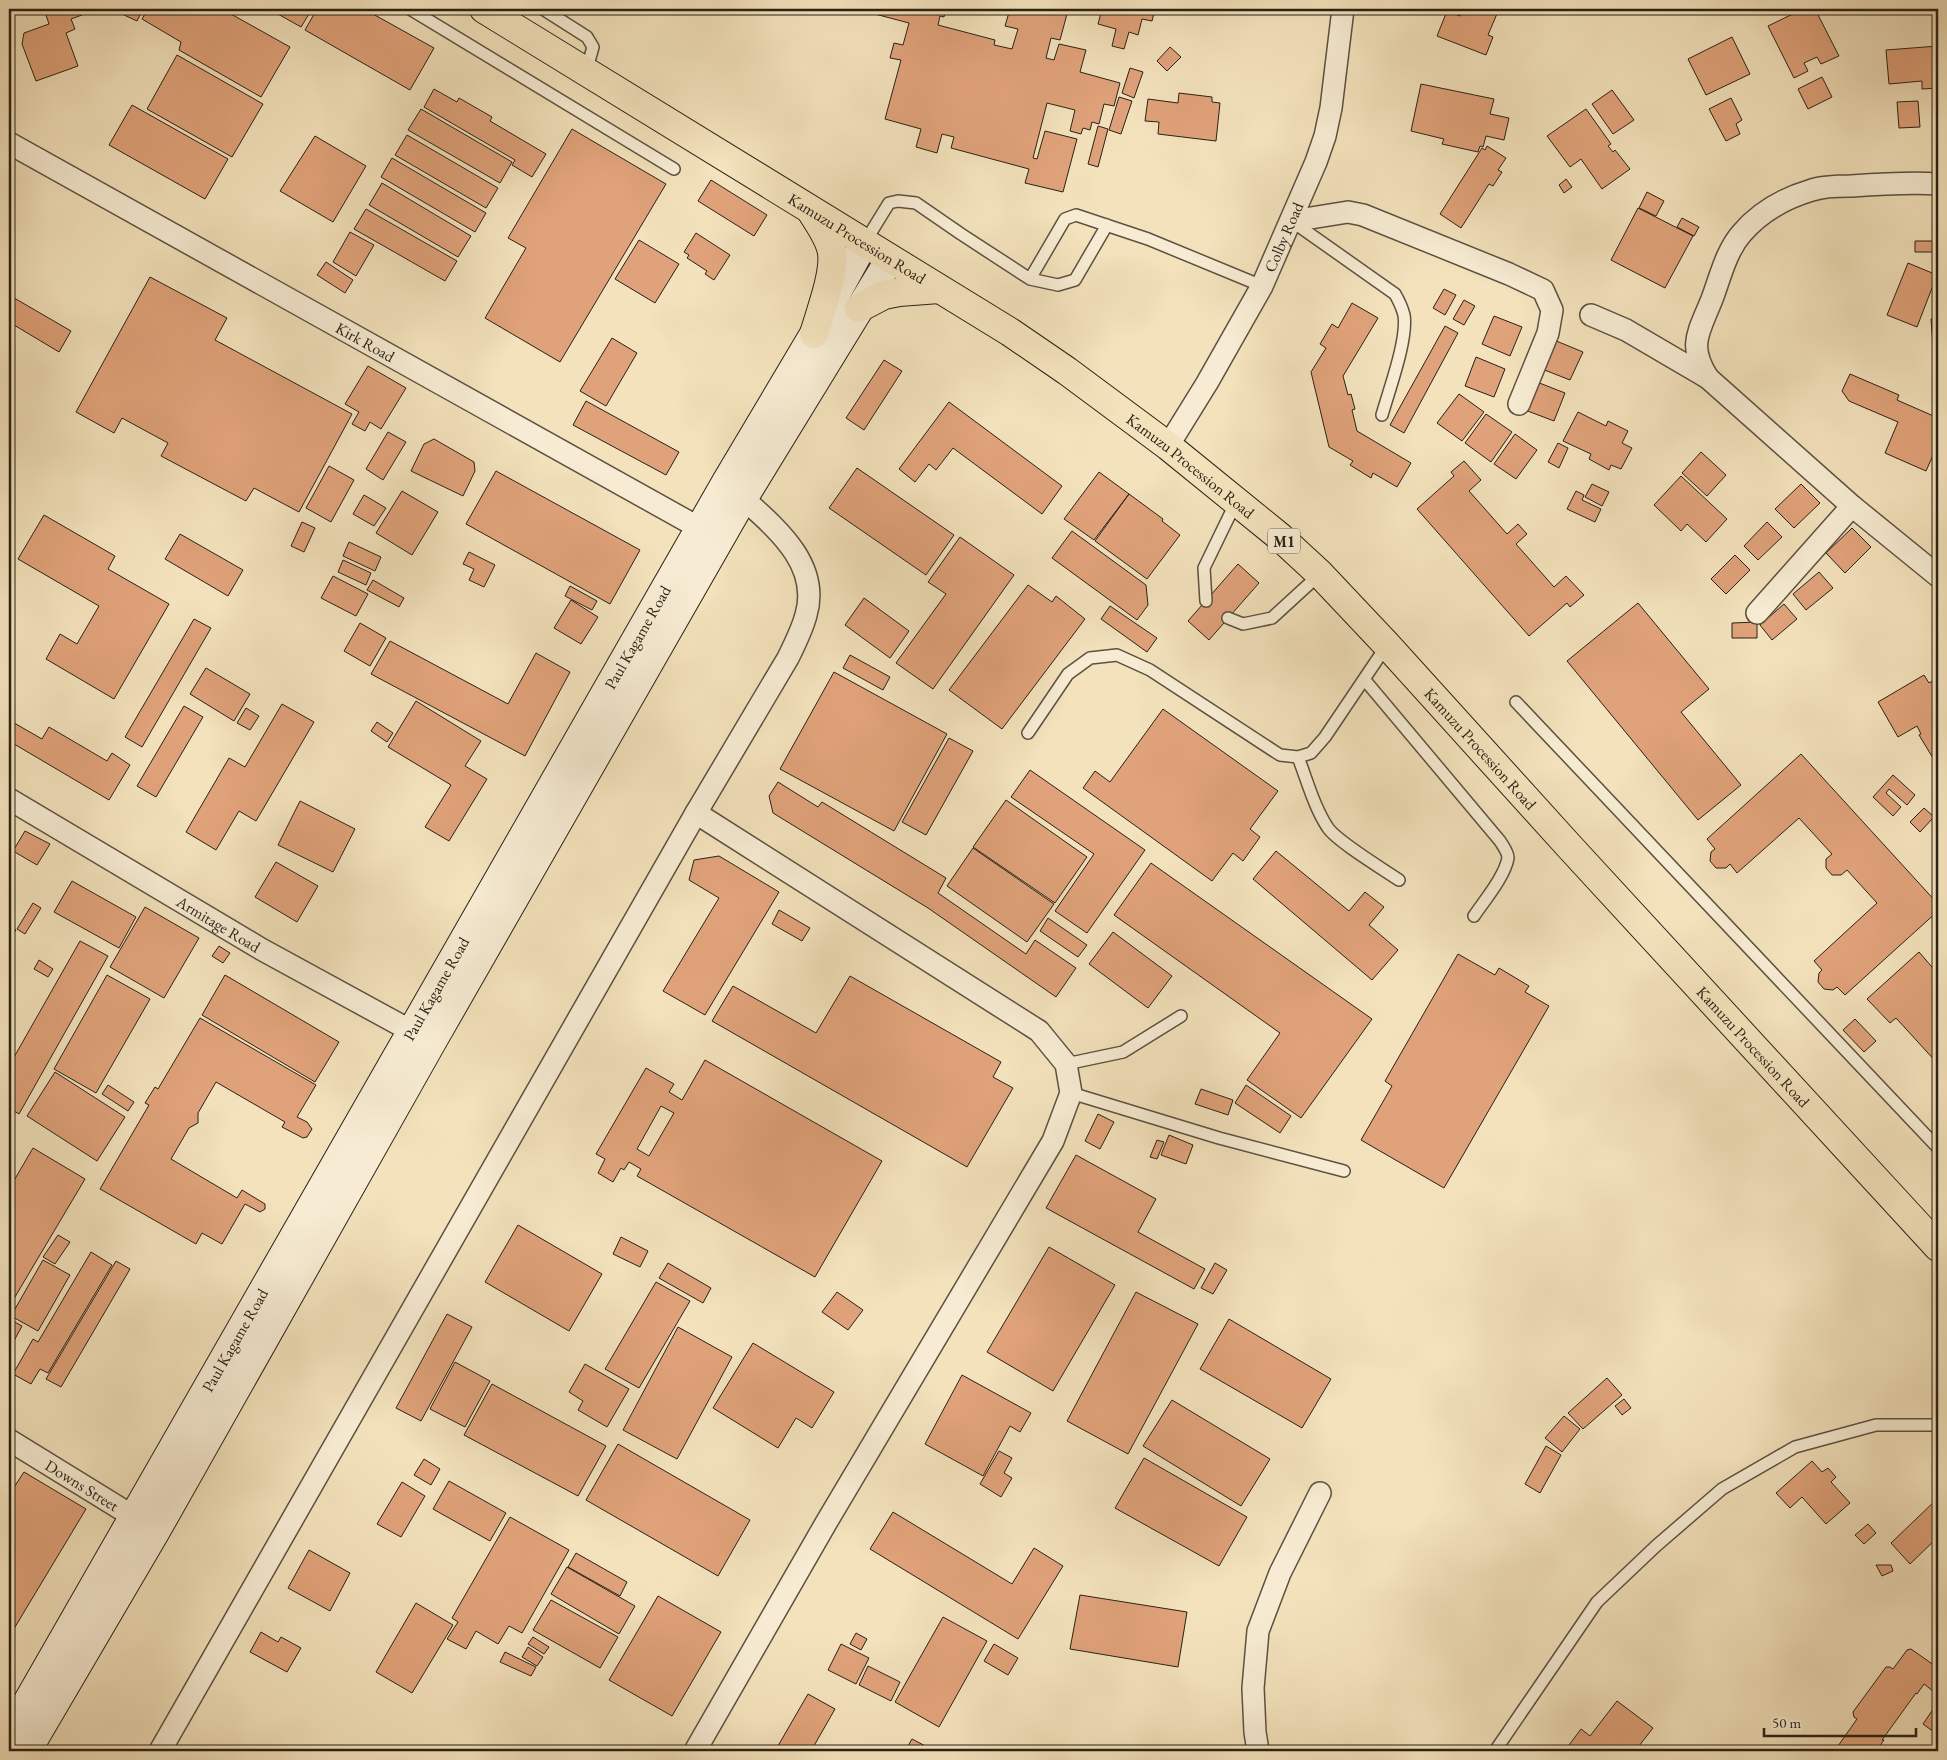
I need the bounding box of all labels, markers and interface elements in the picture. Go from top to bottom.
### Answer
street label: Kamuzu Procession Road [785,188,931,289]
street label: Colby Road [1259,198,1308,275]
street label: Kirk Road [332,317,399,367]
street label: Kamuzu Procession Road [1122,408,1260,523]
road number: M1 [1268,528,1300,554]
street label: Paul Kagame Road [599,581,676,693]
street label: Kamuzu Procession Road [1420,683,1542,815]
street label: Armitage Road [172,890,265,957]
street label: Paul Kagame Road [398,932,474,1044]
street label: Kamuzu Procession Road [1692,981,1815,1112]
street label: Paul Kagame Road [197,1284,273,1396]
street label: Downs Street [41,1454,123,1516]
scale bar [1764,1705,1917,1737]
text: 50 m [1772,1713,1801,1732]

